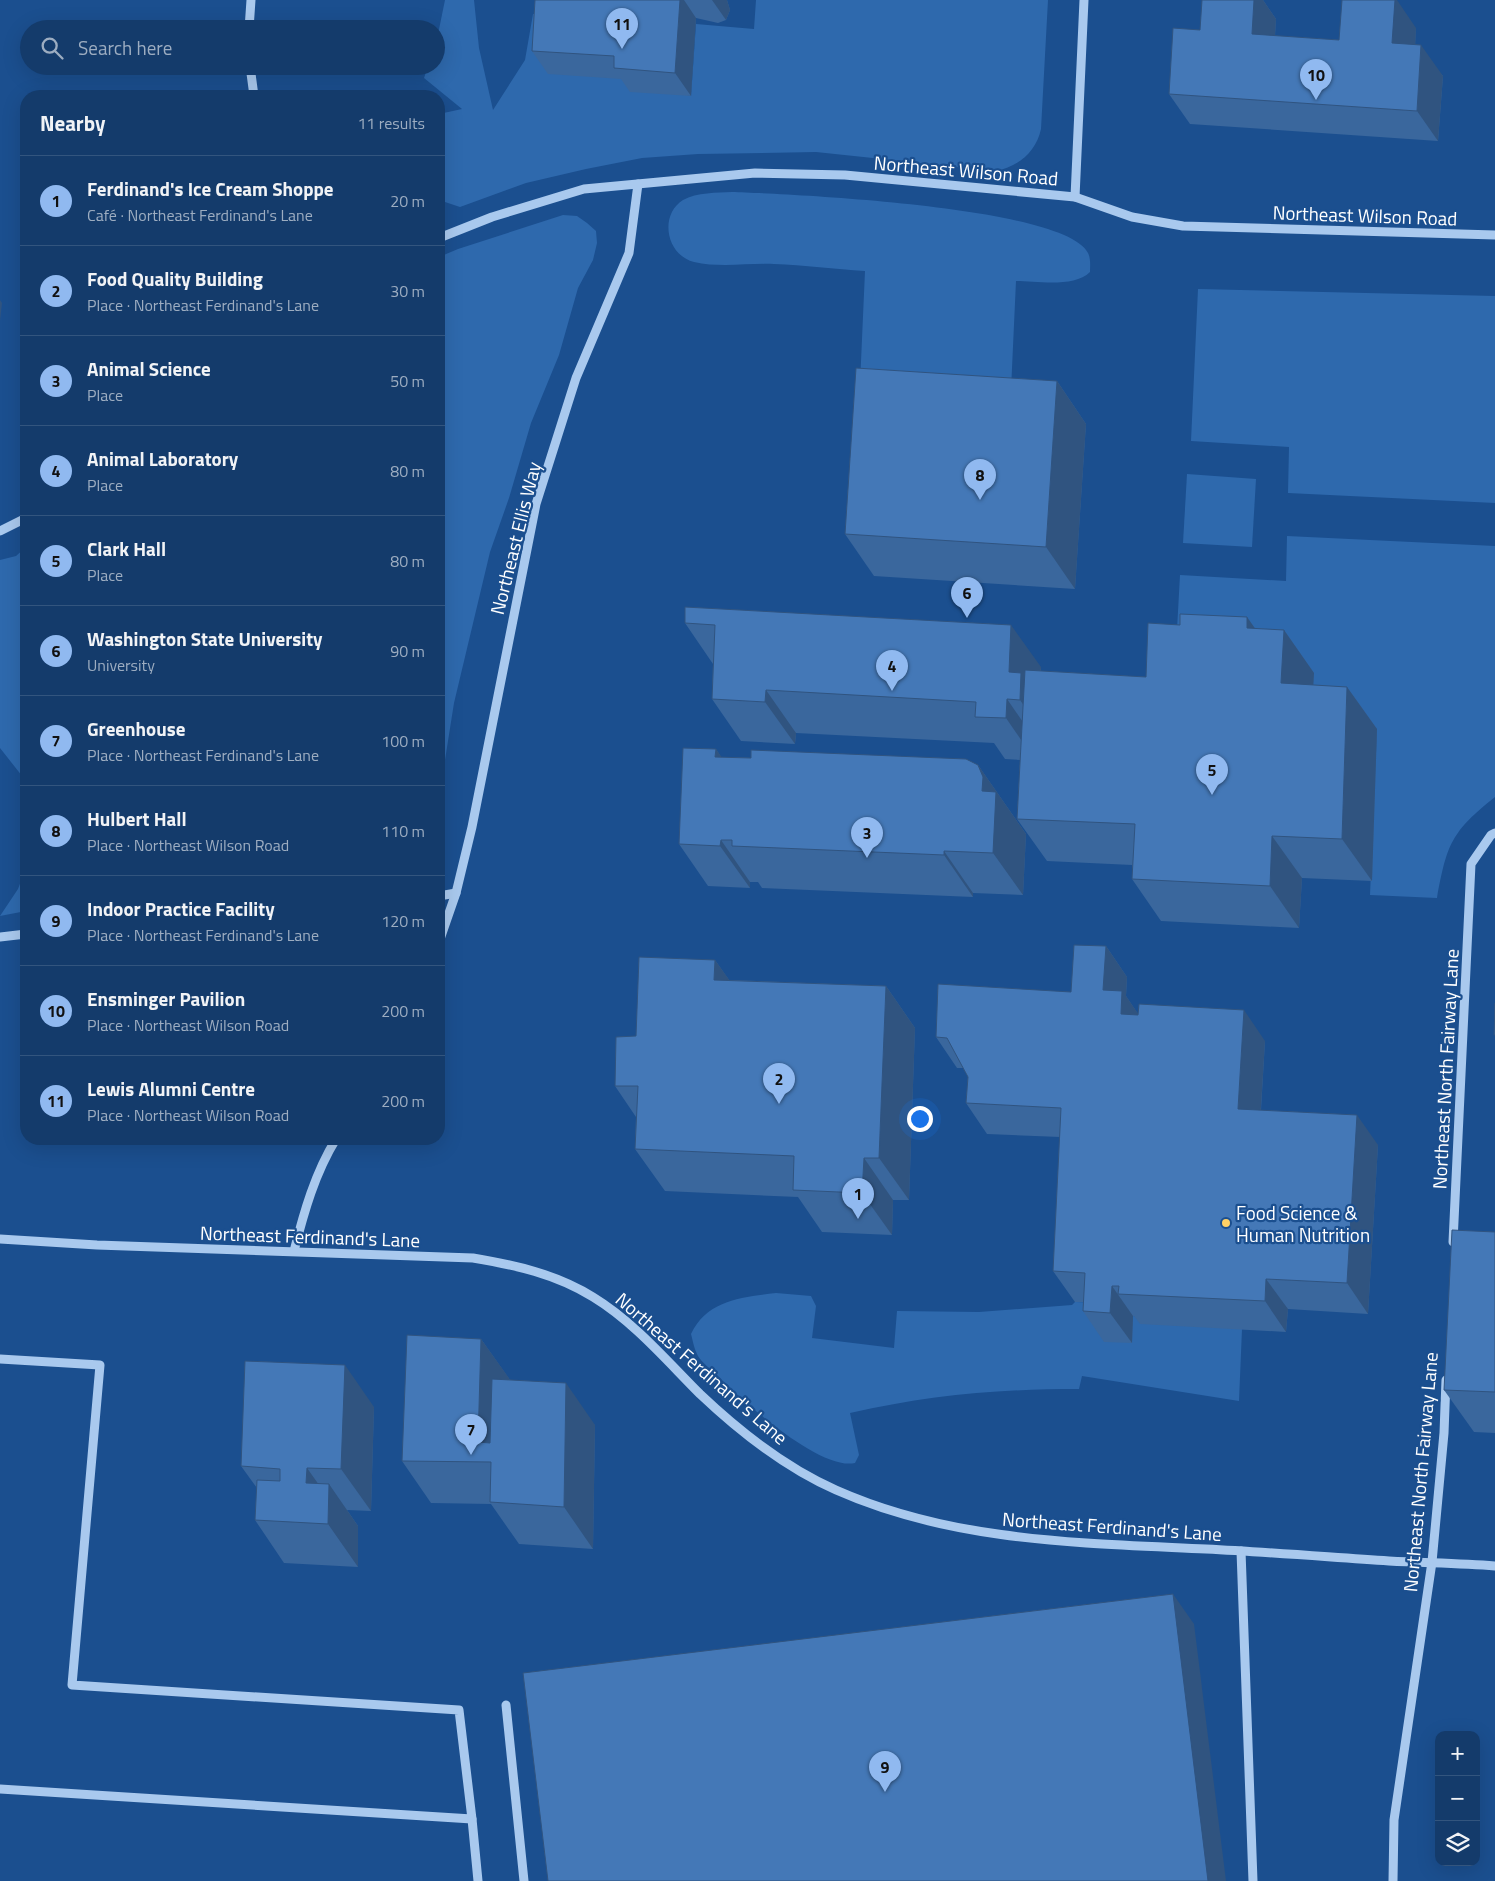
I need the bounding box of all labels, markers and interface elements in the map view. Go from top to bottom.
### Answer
pin: 11 [606,8,638,49]
search box [20,20,445,75]
text: Search here [78,33,172,62]
icon: search [38,34,66,62]
pin: 10 [1300,59,1332,100]
text: Nearby [40,107,105,139]
text: 11 results [357,111,425,135]
street label: Northeast Wilson Road [873,148,1059,192]
text: Ferdinand's Ice Cream Shoppe [87,174,334,203]
text: 1 [52,189,60,213]
text: 20 m [390,189,425,213]
street label: Northeast Wilson Road [1272,197,1458,233]
text: Café · Northeast Ferdinand's Lane [87,203,313,227]
text: Food Quality Building [87,264,263,293]
text: 2 [52,279,60,303]
text: 30 m [390,279,425,303]
text: Place · Northeast Ferdinand's Lane [87,293,319,317]
text: Animal Science [87,354,211,383]
text: 3 [52,369,60,393]
text: 50 m [390,369,425,393]
text: Place [87,383,123,407]
text: Animal Laboratory [87,444,238,473]
street label: Northeast Ellis Way [482,458,548,618]
text: 4 [52,459,60,483]
text: 80 m [390,459,425,483]
pin: 8 [964,459,996,500]
text: Place [87,473,123,497]
text: Clark Hall [87,534,166,563]
text: 5 [52,549,60,573]
text: 80 m [390,549,425,573]
text: Place [87,563,123,587]
pin: 6 [951,577,983,618]
text: Washington State University [87,624,323,653]
text: 6 [52,639,60,663]
text: 90 m [390,639,425,663]
pin: 4 [876,650,908,691]
text: University [87,653,155,677]
text: Greenhouse [87,714,185,743]
text: 7 [52,729,60,753]
text: 100 m [381,729,425,753]
text: Place · Northeast Ferdinand's Lane [87,743,319,767]
pin: 5 [1196,754,1228,795]
text: Hulbert Hall [87,804,187,833]
pin: 3 [851,817,883,858]
text: 8 [52,819,60,843]
text: 110 m [381,819,425,843]
text: Place · Northeast Wilson Road [87,833,289,857]
text: Indoor Practice Facility [87,894,275,923]
text: 9 [52,909,60,933]
text: 120 m [381,909,425,933]
text: Place · Northeast Ferdinand's Lane [87,923,319,947]
street label: Northeast North Fairway Lane [1424,948,1466,1190]
text: Ensminger Pavilion [87,984,245,1013]
text: 10 [47,999,65,1023]
text: 200 m [381,999,425,1023]
text: Place · Northeast Wilson Road [87,1013,289,1037]
pin: 2 [763,1063,795,1104]
text: Lewis Alumni Centre [87,1074,255,1103]
text: 11 [47,1089,65,1113]
text: 200 m [381,1089,425,1113]
text: Place · Northeast Wilson Road [87,1103,289,1127]
your location [907,1106,933,1132]
pin: 1 [842,1178,874,1219]
place label: Food Science & Human Nutrition [1236,1198,1370,1249]
marker: Food Science & Human Nutrition [1220,1217,1232,1229]
street label: Northeast Ferdinand's Lane [200,1218,420,1254]
street label: Northeast Ferdinand's Lane [609,1285,795,1451]
street label: Northeast North Fairway Lane [1395,1351,1445,1593]
pin: 7 [455,1414,487,1455]
street label: Northeast Ferdinand's Lane [1001,1504,1223,1548]
map controls [1435,1731,1480,1866]
button: + [1435,1731,1480,1776]
pin: 9 [869,1751,901,1792]
button: − [1435,1776,1480,1821]
button: layers [1435,1821,1480,1866]

